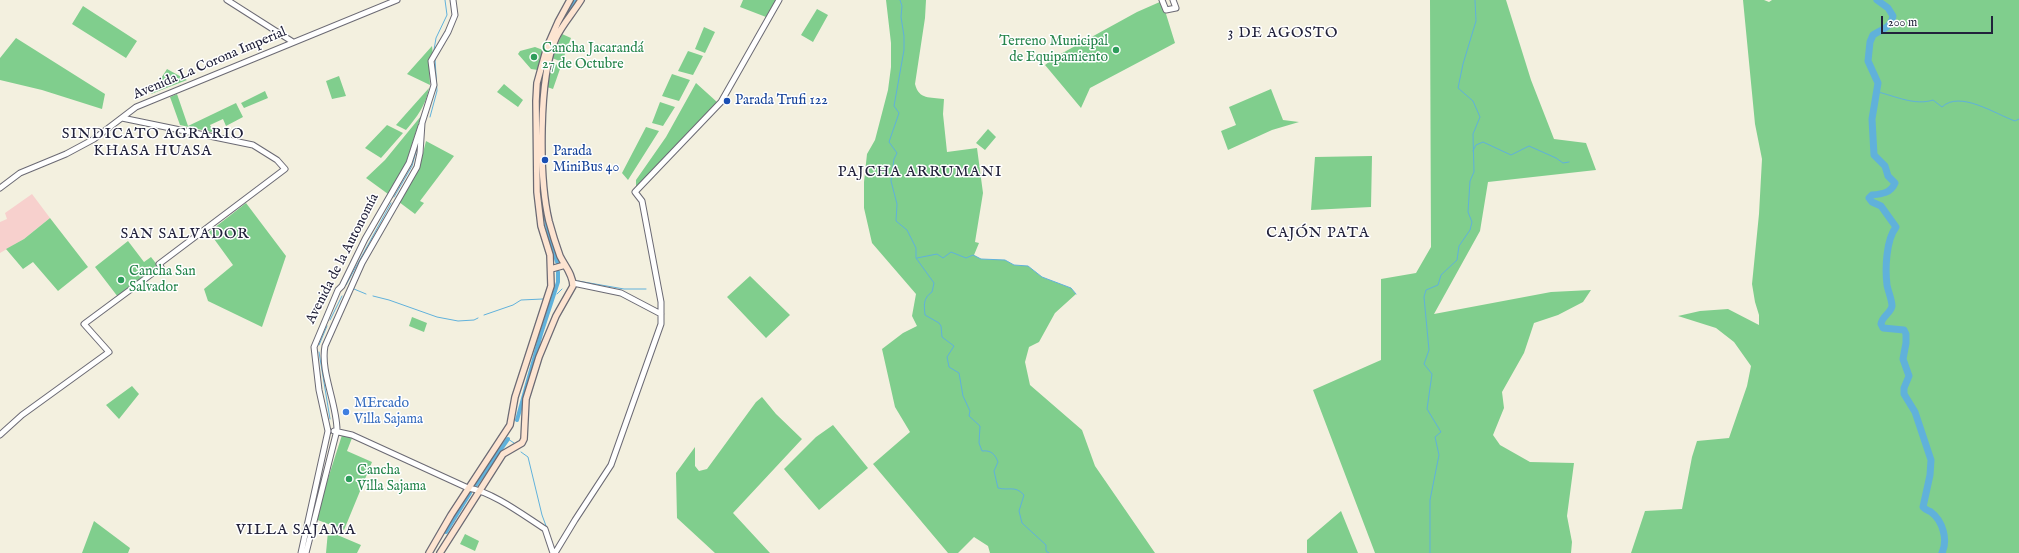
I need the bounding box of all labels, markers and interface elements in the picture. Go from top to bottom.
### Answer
scale bar [1883,8,1995,34]
text: 200 m [1888,15,1917,30]
street label: Avenida La Corona Imperial [131,24,289,104]
district label: 3 DE AGOSTO [1228,25,1338,43]
place label: Terreno Municipal de Equipamiento [999,34,1108,66]
place label: Cancha Jacarandá 27 de Octubre [542,41,644,74]
marker: Terreno Municipal de Equipamiento [1111,45,1121,55]
marker: Cancha Jacarandá 27 de Octubre [529,52,539,62]
place label: Parada Trufi 122 [735,93,828,109]
marker: Parada Trufi 122 [722,96,732,106]
district label: SINDICATO AGRARIO KHASA HUASA [62,126,244,161]
place label: Parada MiniBus 40 [553,144,619,176]
marker: Parada MiniBus 40 [540,155,550,165]
district label: PAJCHA ARRUMANI [838,164,1002,182]
street label: Avenida de la Autonomía [303,191,383,327]
district label: CAJÓN PATA [1266,225,1370,243]
district label: SAN SALVADOR [120,226,250,244]
place label: Cancha San Salvador [129,264,196,296]
marker: Cancha San Salvador [116,275,126,285]
place label: MErcado Villa Sajama [354,396,423,428]
marker: MErcado Villa Sajama [341,407,351,417]
place label: Cancha Villa Sajama [357,463,426,496]
marker: Cancha Villa Sajama [344,474,354,484]
district label: VILLA SAJAMA [236,522,356,540]

